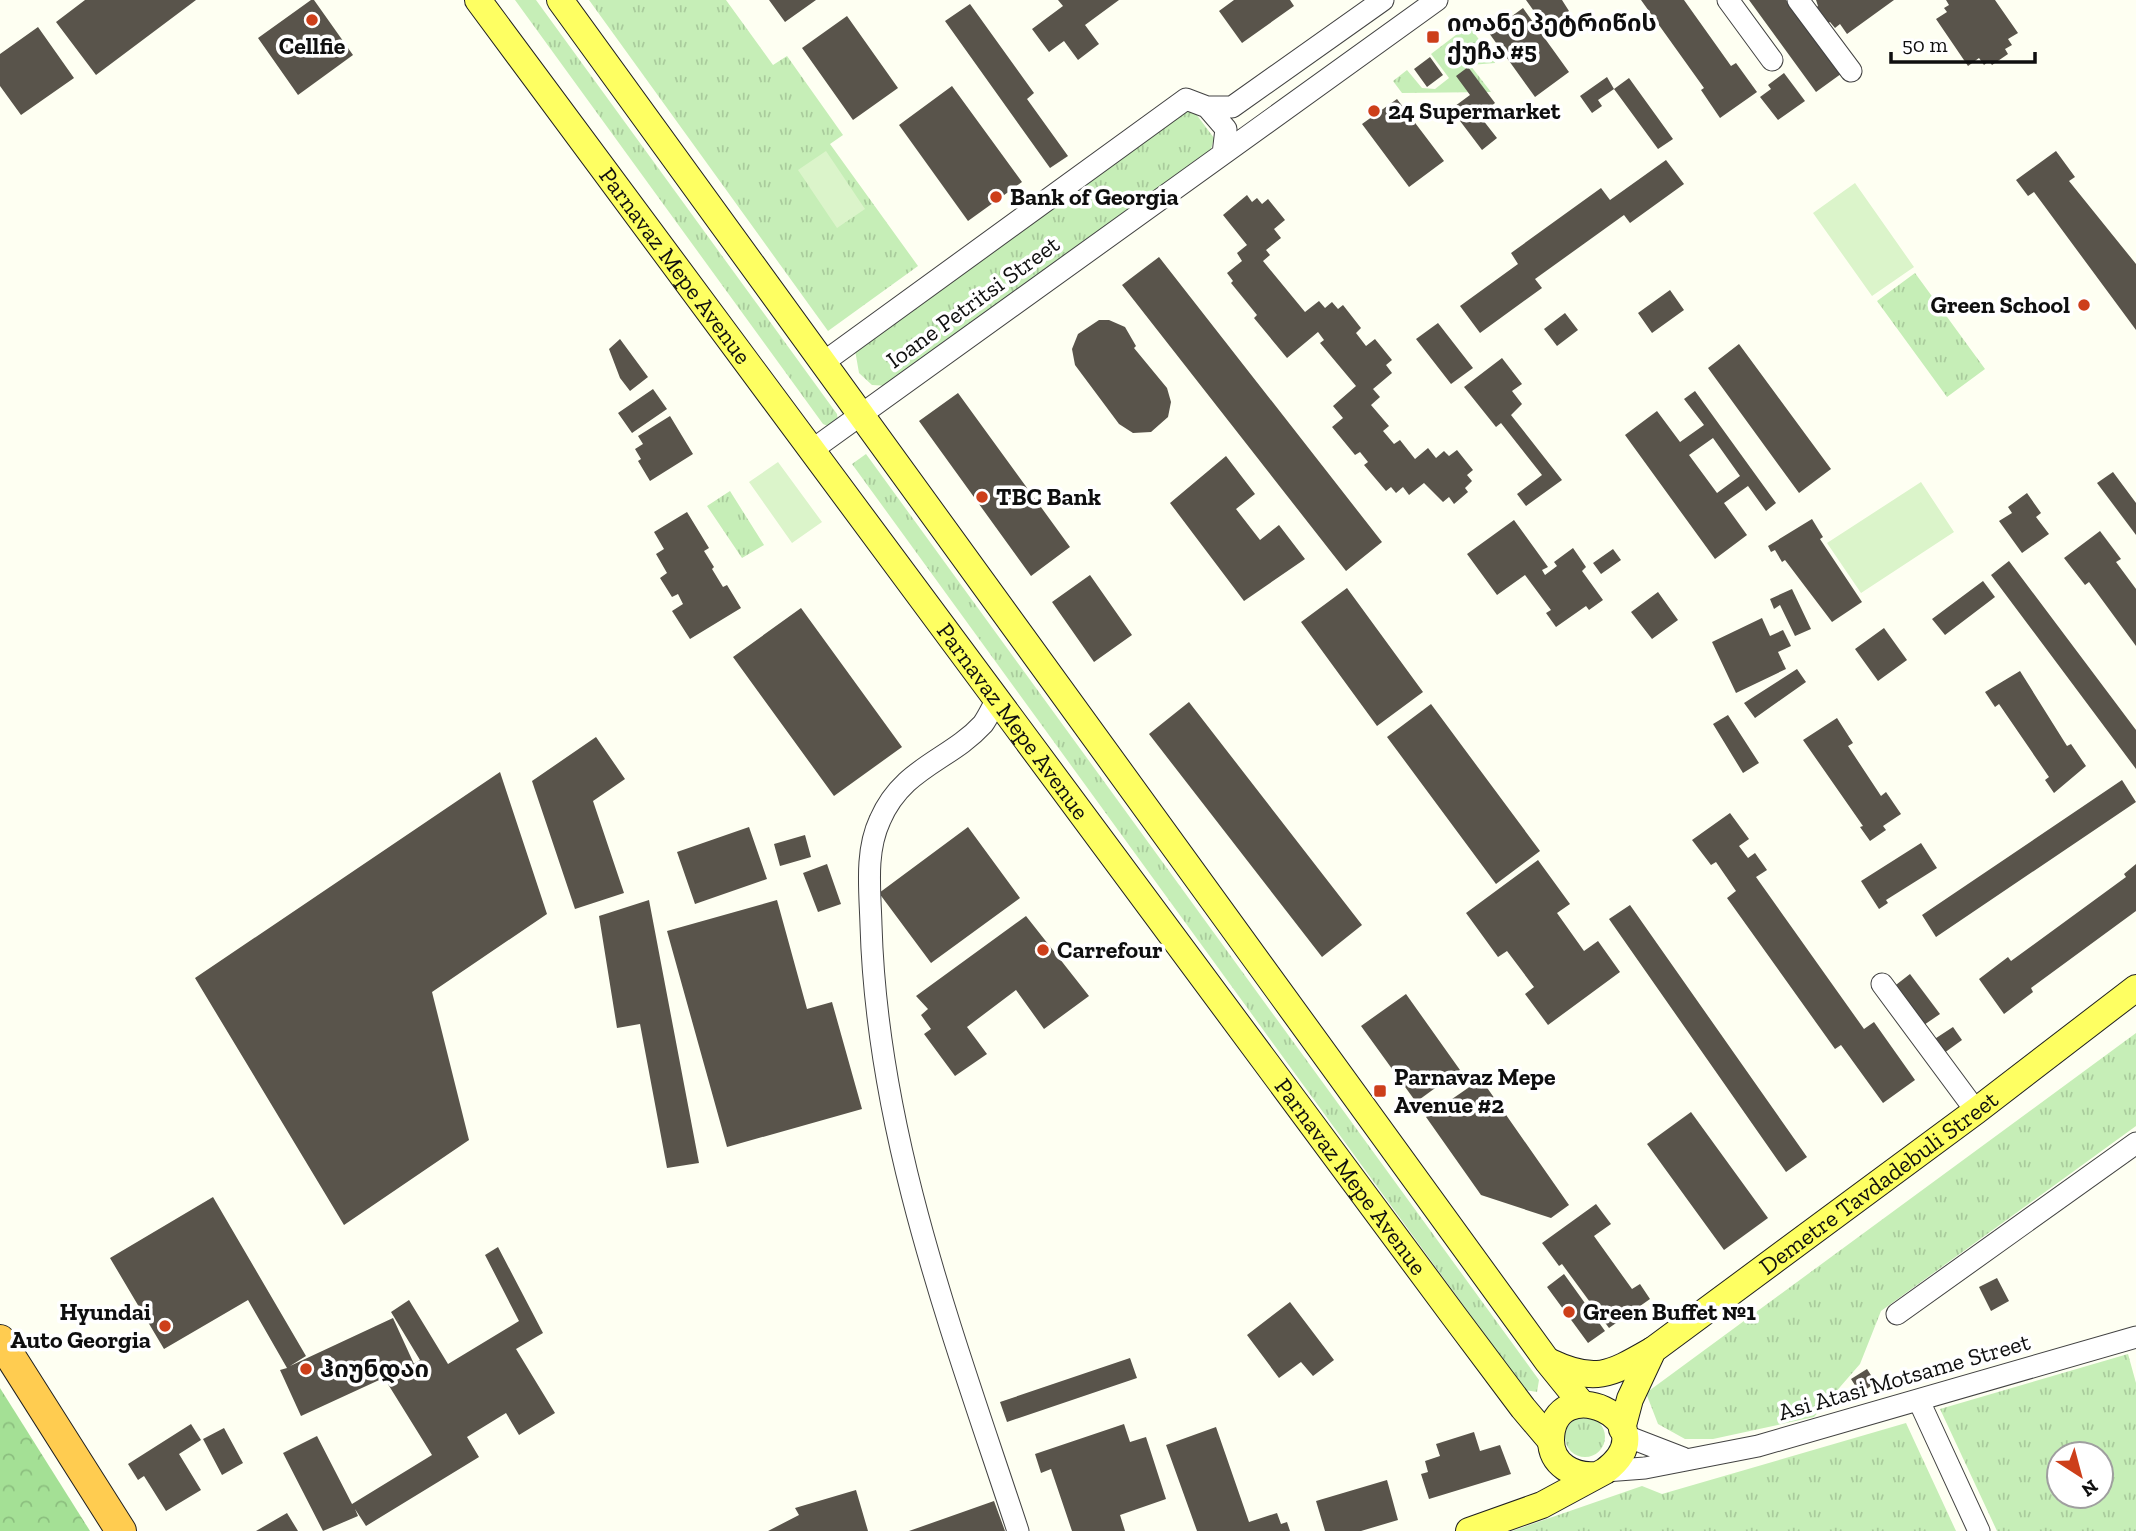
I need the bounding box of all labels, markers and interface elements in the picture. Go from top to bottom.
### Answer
place label: იოანე პეტრიწის ქუჩა #5 [1447,8,1657,65]
marker: Cellfie [304,12,320,28]
scale bar [1891,21,2035,65]
marker: იოანე პეტრიწის ქუჩა #5 [1425,29,1441,45]
place label: Cellfie [279,31,346,60]
text: 50 m [1902,32,1948,57]
place label: 24 Supermarket [1388,96,1561,125]
marker: 24 Supermarket [1366,103,1382,119]
street label: Parnavaz Mepe Avenue [593,161,758,370]
place label: Bank of Georgia [1010,182,1179,211]
marker: Bank of Georgia [988,189,1004,205]
street label: Ioane Petritsi Street [881,229,1065,374]
place label: Green School [1931,290,2070,319]
marker: Green School [2076,297,2092,313]
place label: TBC Bank [996,482,1101,511]
marker: TBC Bank [974,489,990,505]
street label: Parnavaz Mepe Avenue [931,617,1096,825]
place label: Carrefour [1057,935,1163,964]
marker: Carrefour [1035,942,1051,958]
place label: Parnavaz Mepe Avenue #2 [1394,1062,1556,1119]
street label: Parnavaz Mepe Avenue [1269,1072,1434,1281]
marker: Parnavaz Mepe Avenue #2 [1372,1083,1388,1099]
street label: Demetre Tavdadebuli Street [1753,1084,2004,1280]
place label: Hyundai Auto Georgia [10,1297,151,1354]
place label: Green Buffet №1 [1583,1297,1756,1326]
marker: Green Buffet №1 [1561,1304,1577,1320]
marker: Hyundai Auto Georgia [157,1318,173,1334]
street label: Asi Atasi Motsame Street [1775,1327,2033,1426]
place label: ჰიუნდაი [320,1354,429,1384]
marker: ჰიუნდაი [298,1361,314,1377]
north arrow [2045,1440,2115,1510]
text: N [2077,1475,2102,1502]

